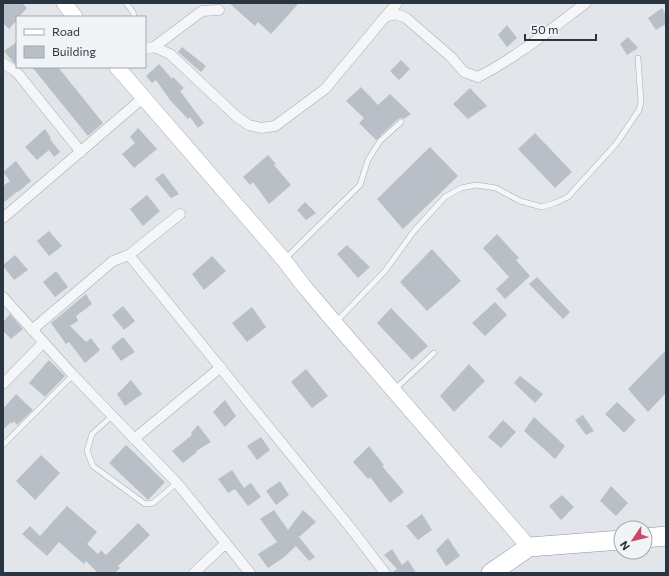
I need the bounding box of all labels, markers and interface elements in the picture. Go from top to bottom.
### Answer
legend [16,16,146,68]
scale bar [525,16,596,42]
text: 50 m [531,22,559,36]
text: Road [52,24,80,38]
text: Building [52,44,96,58]
north arrow [613,520,653,560]
text: N [617,539,632,553]

